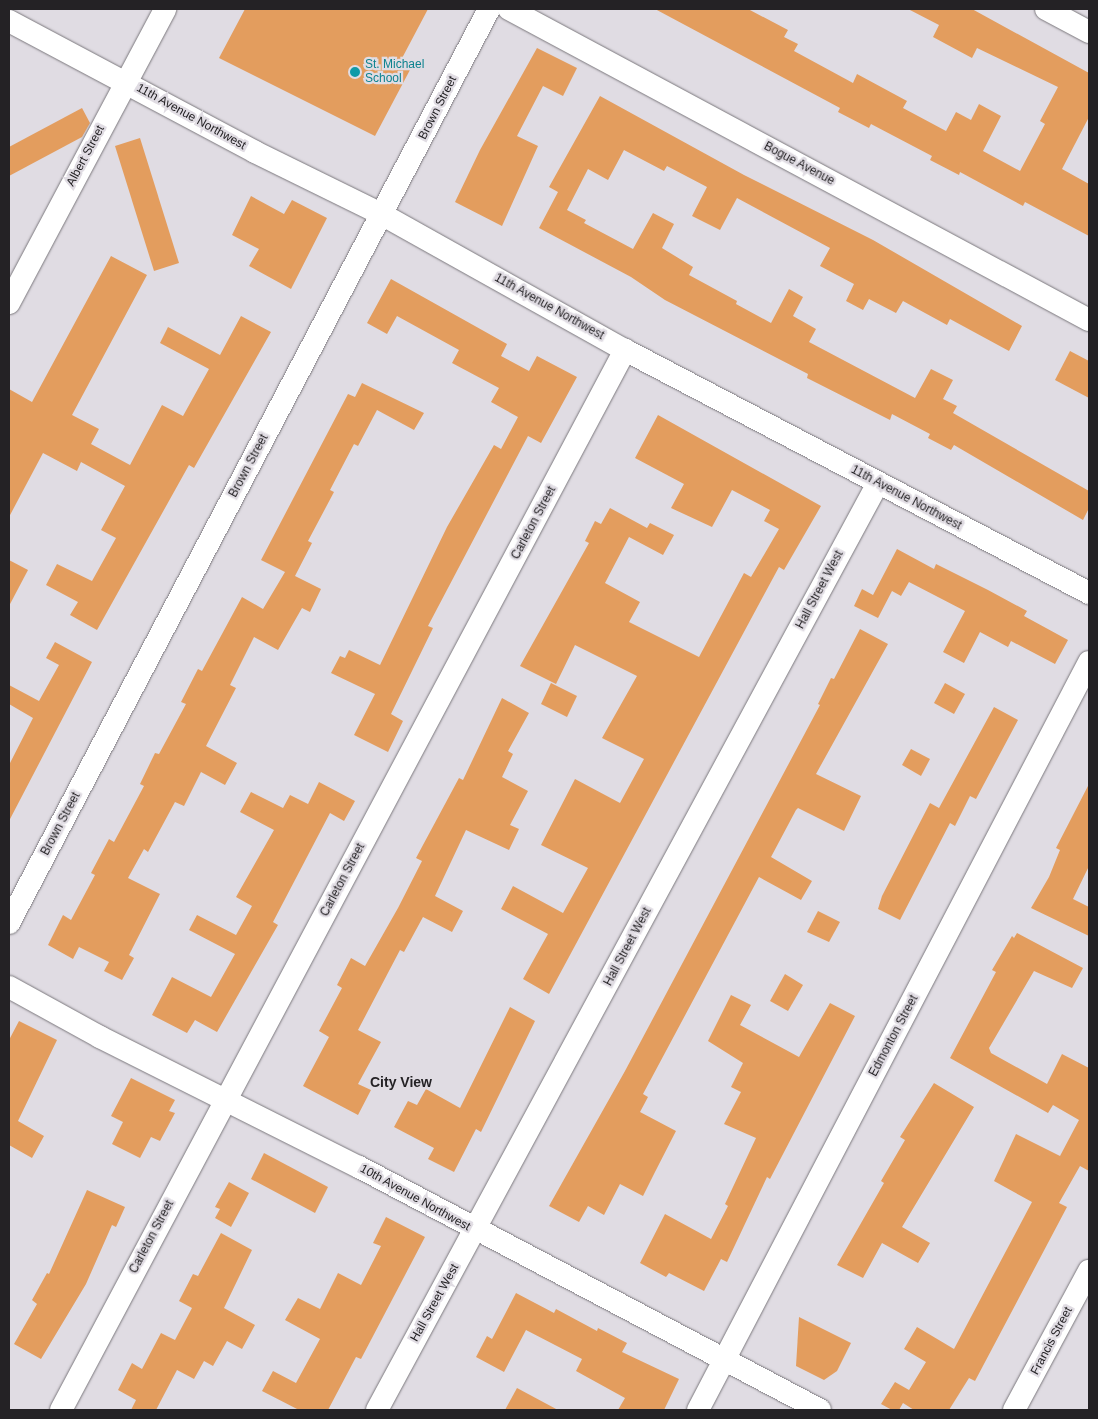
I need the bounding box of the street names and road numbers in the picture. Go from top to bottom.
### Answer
street label: Brown Street [416,74,460,142]
street label: 11th Avenue Northwest [133,81,249,153]
street label: Albert Street [64,123,108,189]
street label: Bogue Avenue [761,139,837,189]
street label: 11th Avenue Northwest [491,271,607,343]
street label: Brown Street [226,432,272,500]
street label: 11th Avenue Northwest [848,463,964,533]
street label: Carleton Street [509,484,559,562]
street label: Hall Street West [793,548,847,632]
street label: Brown Street [38,790,84,858]
street label: Carleton Street [318,841,368,919]
street label: Hall Street West [601,905,655,989]
street label: Edmonton Street [867,993,921,1079]
street label: 10th Avenue Northwest [357,1162,473,1234]
street label: Carleton Street [127,1198,177,1276]
street label: Hall Street West [408,1262,462,1344]
street label: Francis Street [1028,1305,1076,1377]

